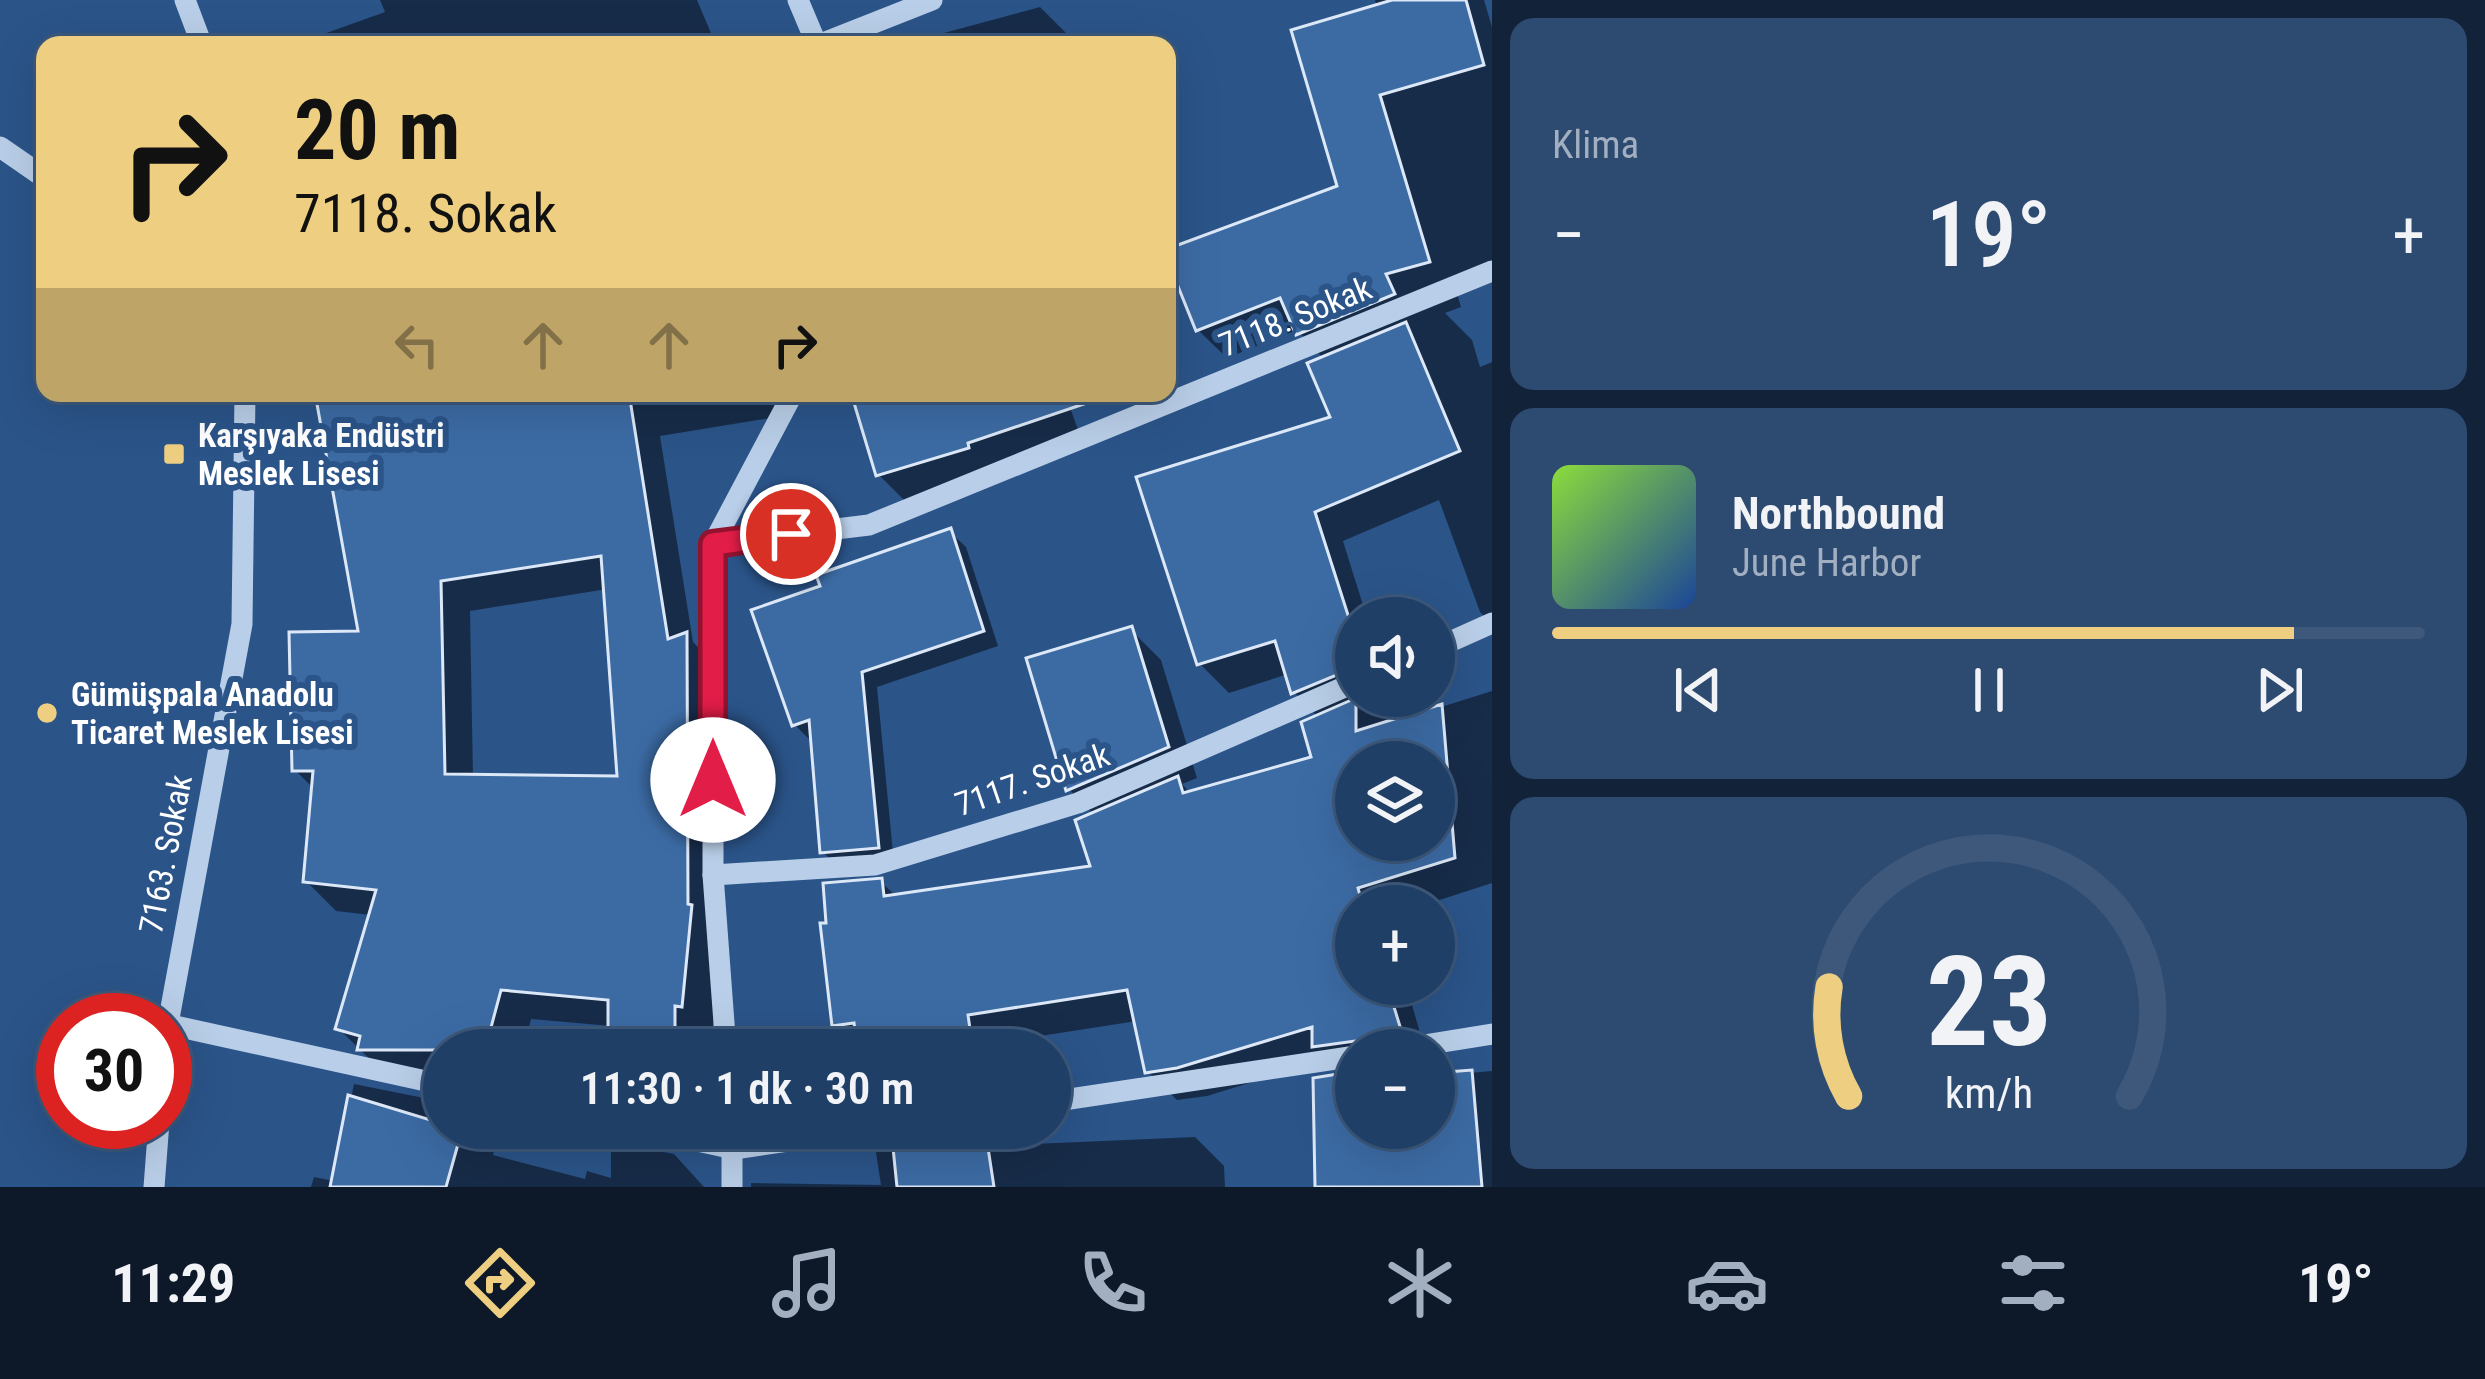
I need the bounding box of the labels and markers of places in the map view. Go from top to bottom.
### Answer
place label: Karşıyaka Endüstri Meslek Lisesi [198,416,445,493]
marker: Karşıyaka Endüstri Meslek Lisesi [161,441,187,467]
pin [740,483,842,585]
place label: Gümüşpala Anadolu Ticaret Meslek Lisesi [71,675,354,752]
marker: Gümüşpala Anadolu Ticaret Meslek Lisesi [34,700,60,726]

